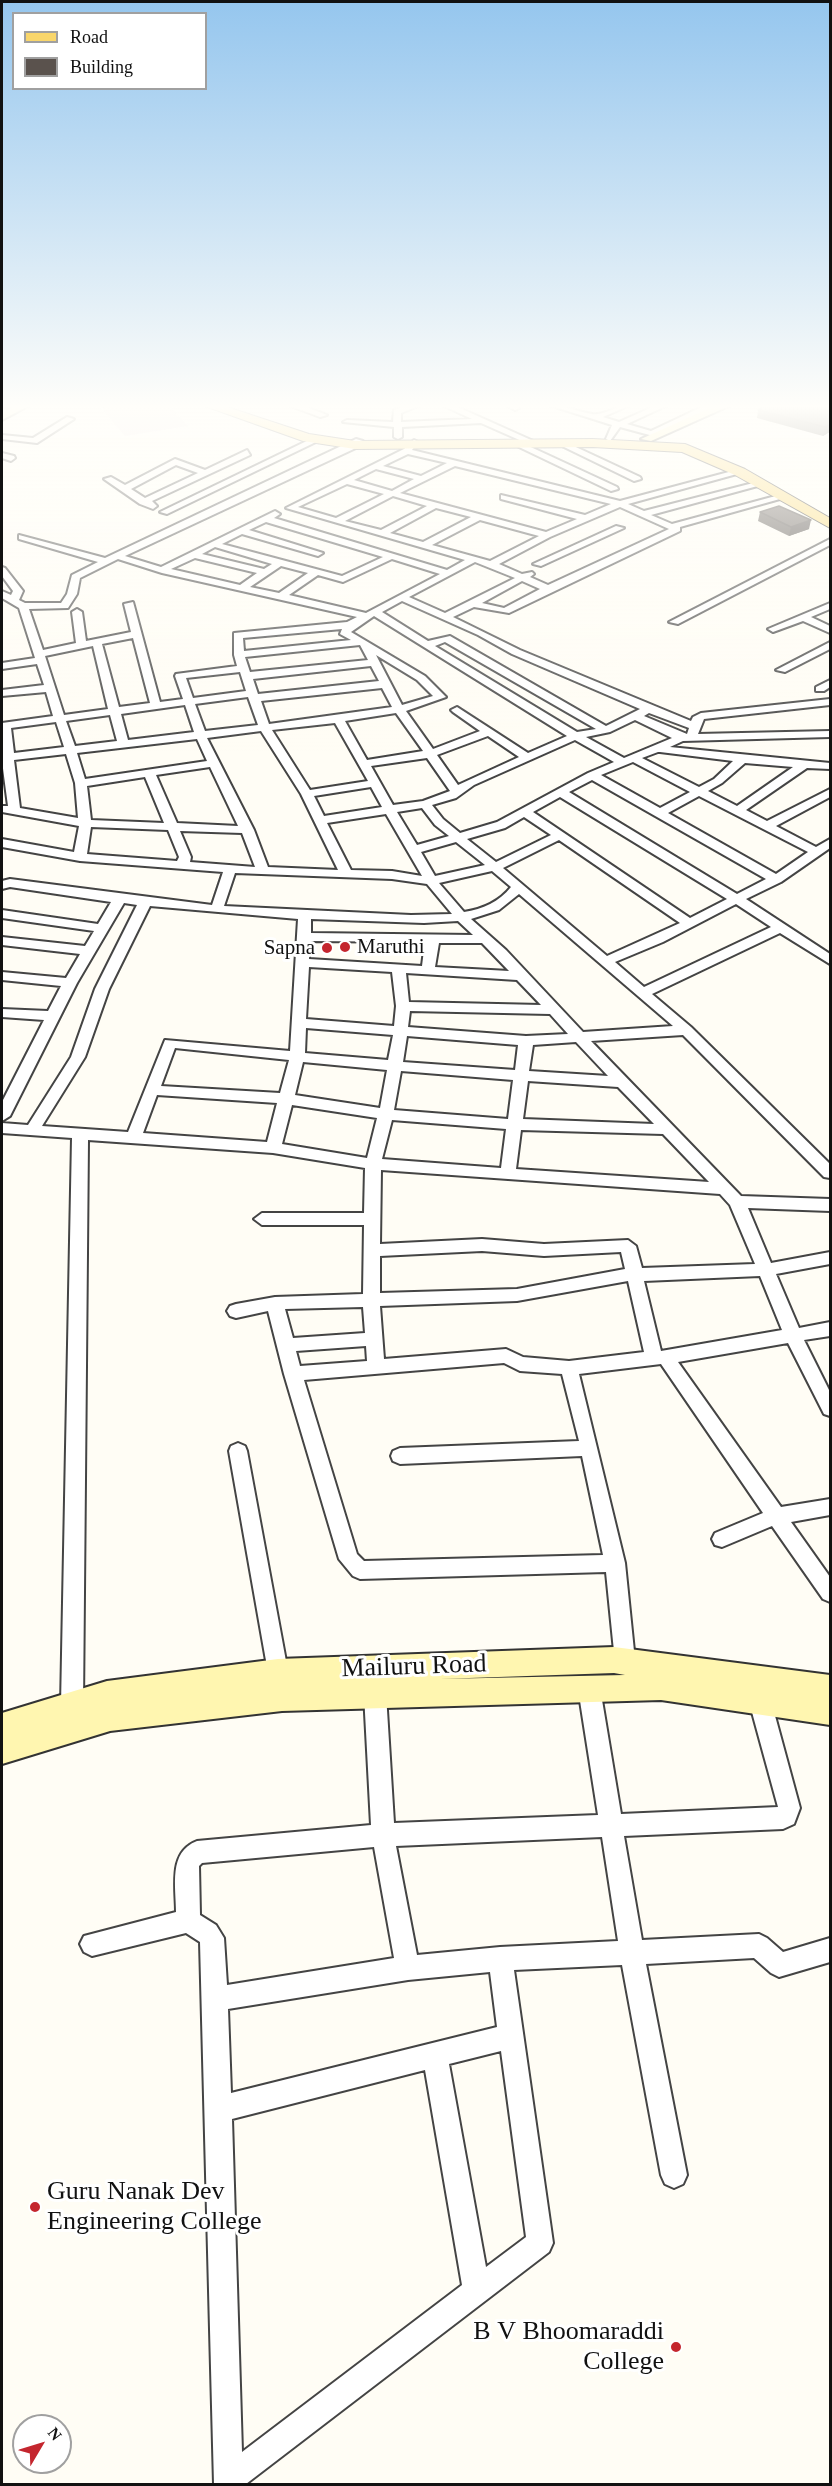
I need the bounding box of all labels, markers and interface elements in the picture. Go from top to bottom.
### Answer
legend [12,12,207,90]
text: Road [70,27,108,47]
text: Building [70,57,133,77]
place label: Maruthi [357,934,425,960]
place label: Sapna [264,935,315,961]
marker: Maruthi [338,940,352,954]
marker: Sapna [320,941,334,955]
street label: Mailuru Road [341,1649,487,1685]
place label: Guru Nanak Dev Engineering College [47,2176,261,2238]
marker: Guru Nanak Dev Engineering College [28,2200,42,2214]
place label: B V Bhoomaraddi College [473,2316,664,2378]
marker: B V Bhoomaraddi College [669,2340,683,2354]
north arrow [12,2414,72,2474]
text: N [45,2424,65,2444]

